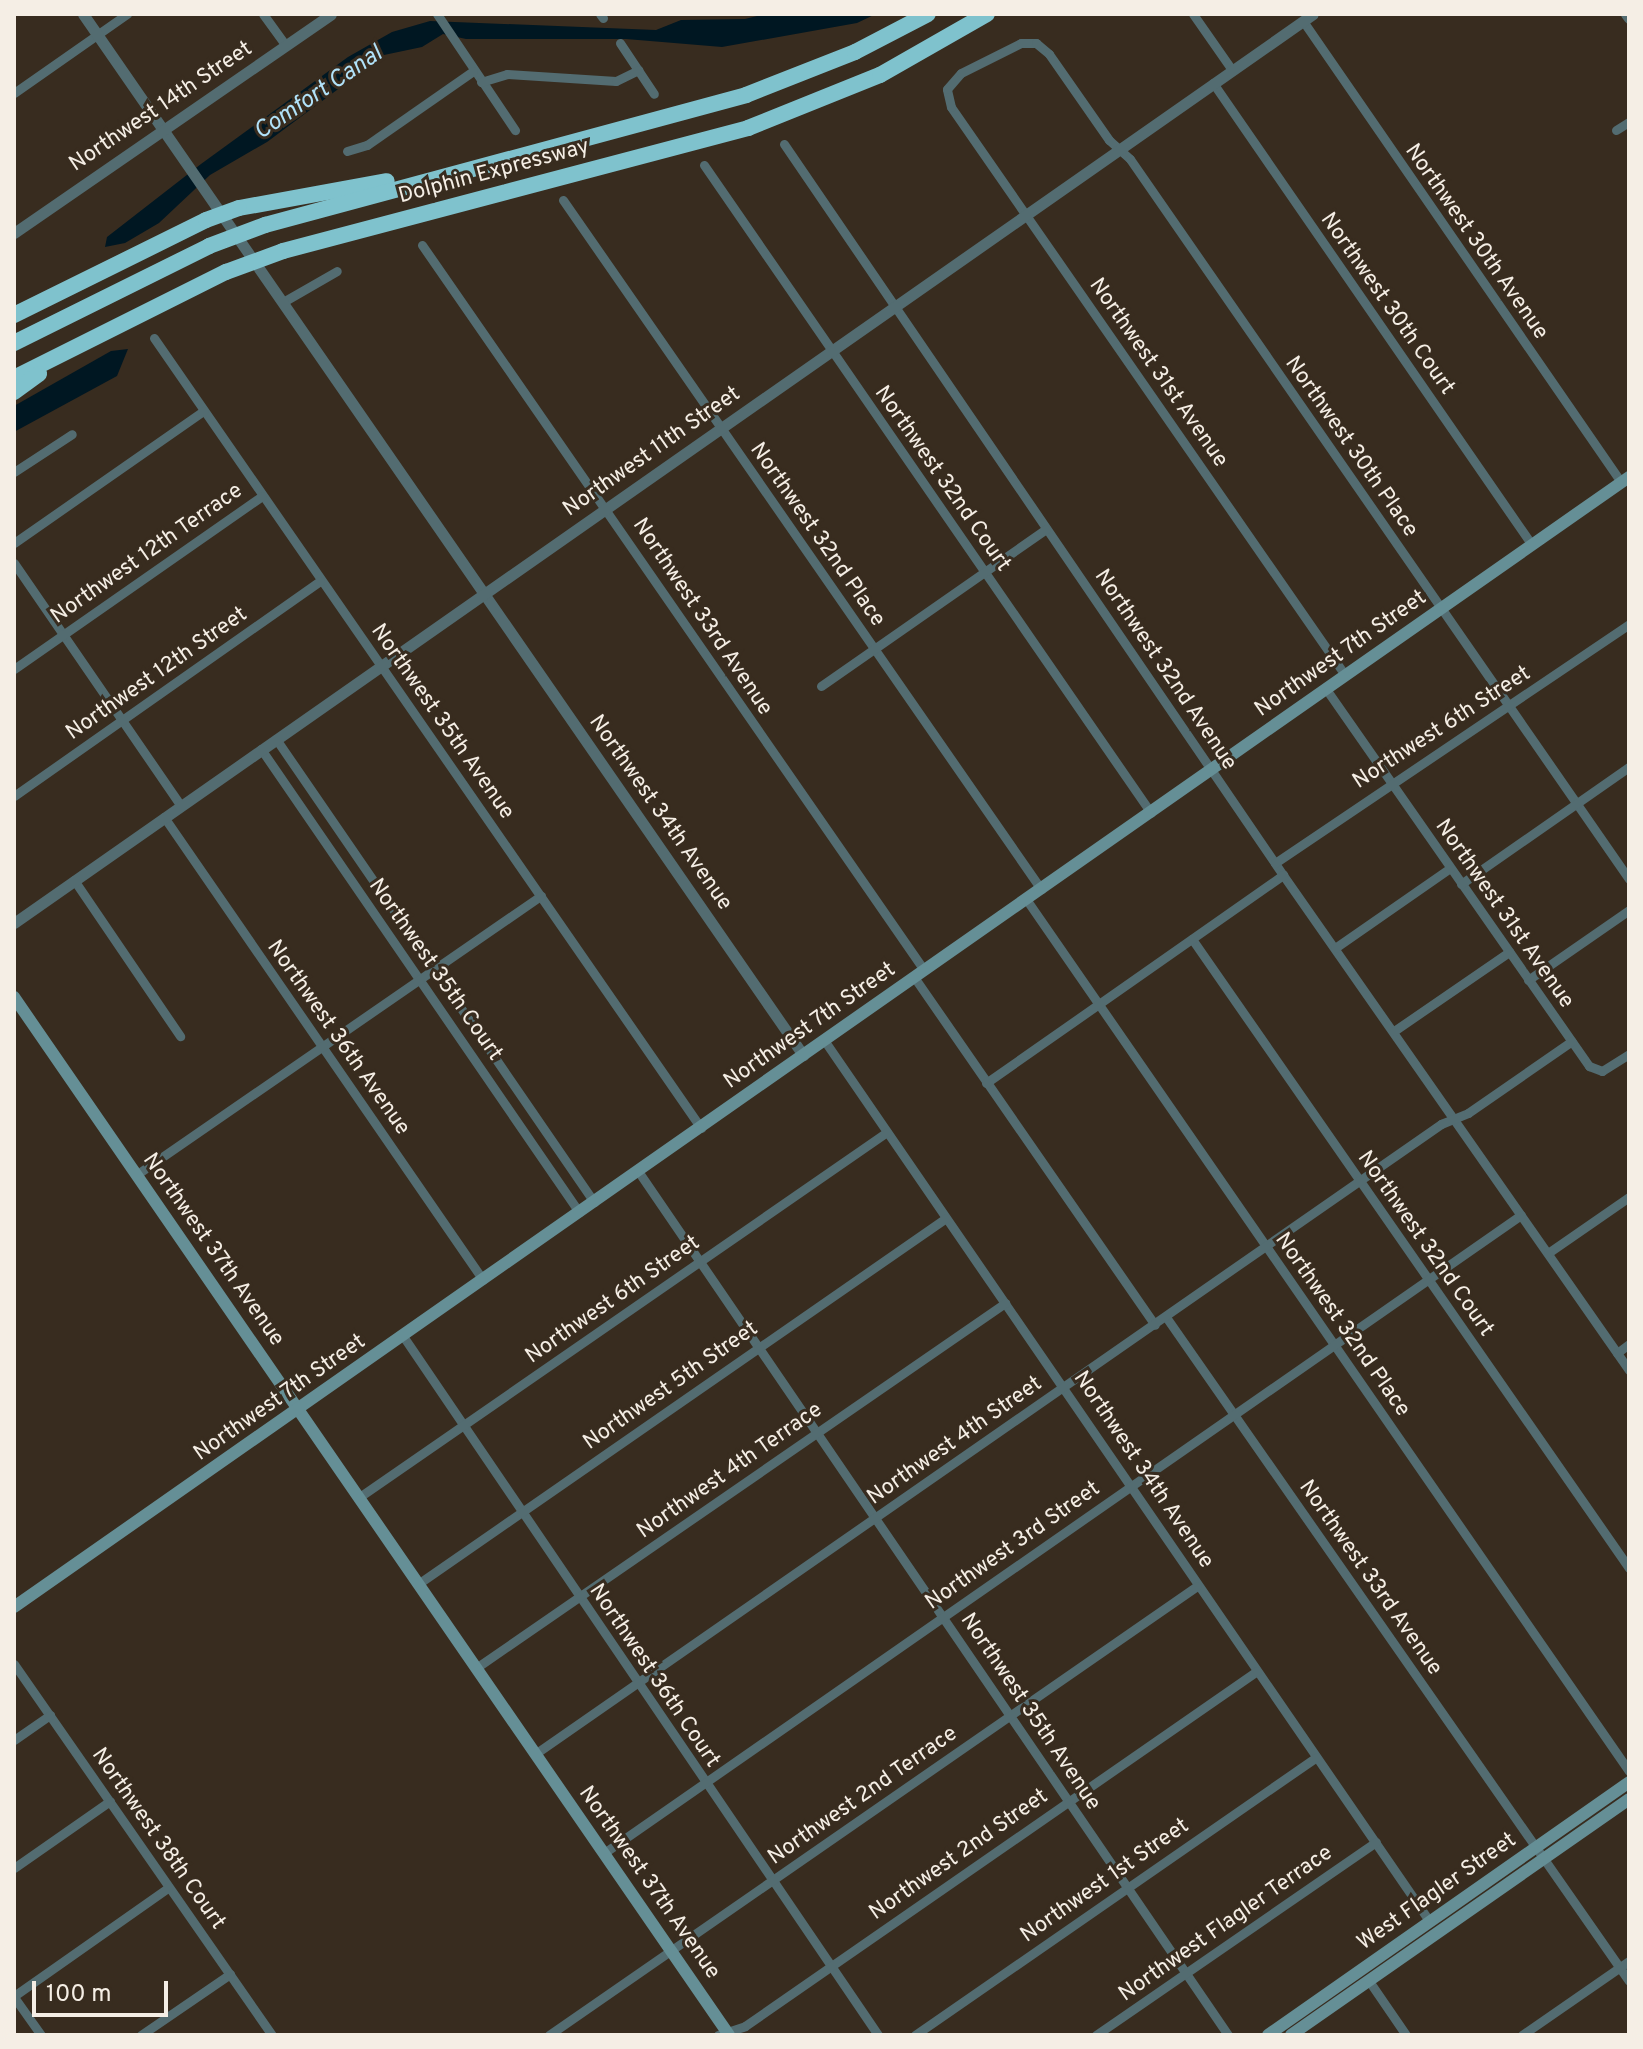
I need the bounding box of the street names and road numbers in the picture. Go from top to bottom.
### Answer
street label: Northwest 14th Street [65,36,257,178]
street label: Dolphin Expressway [396,134,592,210]
street label: Northwest 30th Avenue [1398,139,1554,345]
street label: Northwest 30th Court [1314,208,1460,400]
street label: Northwest 31st Avenue [1083,273,1233,473]
street label: Northwest 30th Place [1279,352,1423,542]
street label: Northwest 11th Street [558,381,746,523]
street label: Northwest 32nd Court [868,381,1016,577]
street label: Northwest 32nd Place [744,438,890,632]
street label: Northwest 12th Terrace [46,478,248,630]
street label: Northwest 33rd Avenue [626,513,778,721]
street label: Northwest 32nd Avenue [1088,564,1242,776]
street label: Northwest 7th Street [1250,585,1432,723]
street label: Northwest 12th Street [61,602,253,746]
street label: Northwest 35th Avenue [364,619,520,825]
street label: Northwest 6th Street [1348,661,1536,795]
street label: Northwest 34th Avenue [582,710,738,916]
street label: Northwest 31st Avenue [1429,814,1579,1014]
street label: Northwest 35th Court [362,874,508,1066]
street label: Northwest 36th Avenue [260,935,416,1141]
street label: Northwest 7th Street [719,957,901,1095]
street label: Northwest 32nd Court [1351,1146,1499,1342]
street label: Northwest 37th Avenue [136,1148,290,1352]
street label: Northwest 32nd Place [1269,1228,1415,1422]
street label: Northwest 6th Street [521,1230,705,1370]
street label: Northwest 5th Street [579,1316,763,1456]
street label: Northwest 7th Street [189,1329,371,1467]
street label: Northwest 34th Avenue [1067,1366,1219,1574]
street label: Northwest 4th Street [863,1371,1047,1511]
street label: Northwest 4th Terrace [632,1397,828,1545]
street label: Northwest 33rd Avenue [1292,1475,1448,1681]
street label: Northwest 3rd Street [921,1476,1105,1616]
street label: Northwest 36th Court [583,1579,725,1773]
street label: Northwest 35th Avenue [954,1608,1106,1816]
street label: Northwest 2nd Terrace [763,1721,963,1871]
street label: Northwest 38th Court [85,1743,231,1935]
street label: Northwest 37th Avenue [572,1781,726,1985]
street label: Northwest 2nd Street [865,1783,1053,1927]
street label: Northwest 1st Street [1016,1813,1194,1949]
street label: West Flagler Street [1353,1827,1521,1957]
street label: Northwest Flagler Terrace [1114,1840,1338,2008]

